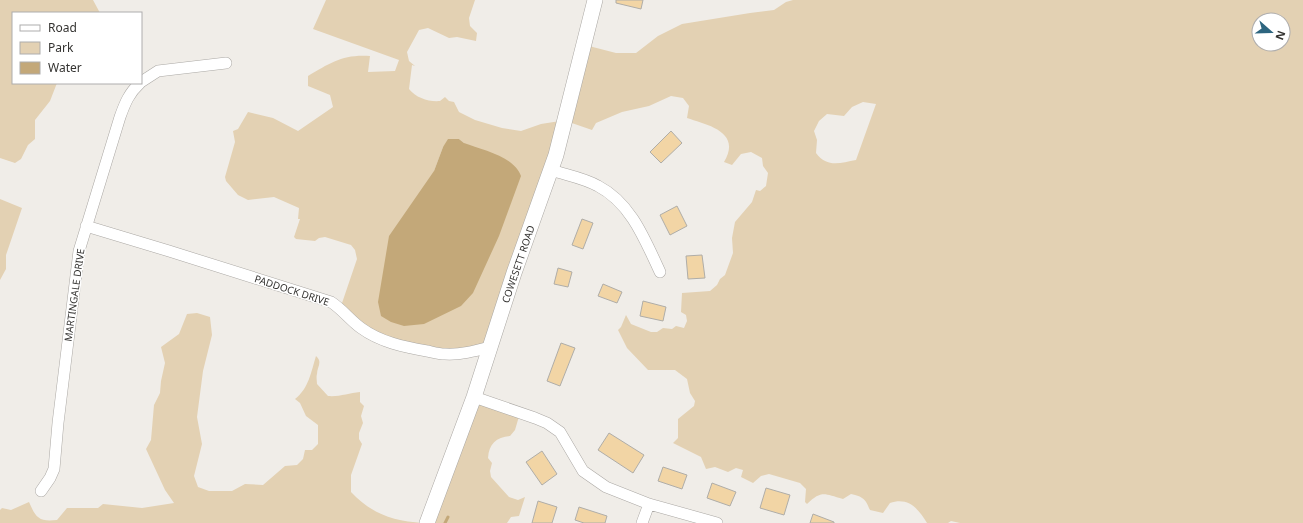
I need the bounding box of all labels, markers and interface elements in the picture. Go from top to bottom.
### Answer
legend [12,12,142,84]
north arrow [1251,12,1291,52]
text: Road [48,19,77,36]
text: N [1272,29,1289,42]
text: Park [48,39,74,56]
text: Water [48,59,82,76]
street label: COWESETT ROAD [498,223,538,305]
street label: MARTINGALE DRIVE [61,248,87,342]
street label: PADDOCK DRIVE [253,271,331,309]

